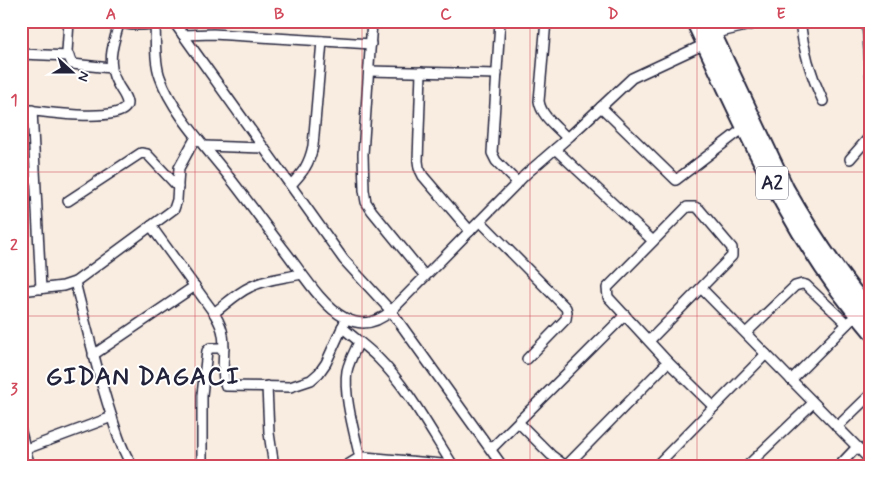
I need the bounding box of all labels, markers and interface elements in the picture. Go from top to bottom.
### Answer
text: A [106,4,116,25]
text: B [274,4,284,25]
text: C [440,4,452,25]
text: D [607,4,619,25]
text: E [776,4,786,25]
north arrow [48,48,98,98]
text: N [73,69,93,84]
text: 1 [10,90,18,111]
road number: A2 [756,167,788,200]
text: 2 [10,235,18,256]
district label: GIDAN DAGACI [46,361,240,394]
text: 3 [10,379,18,400]

